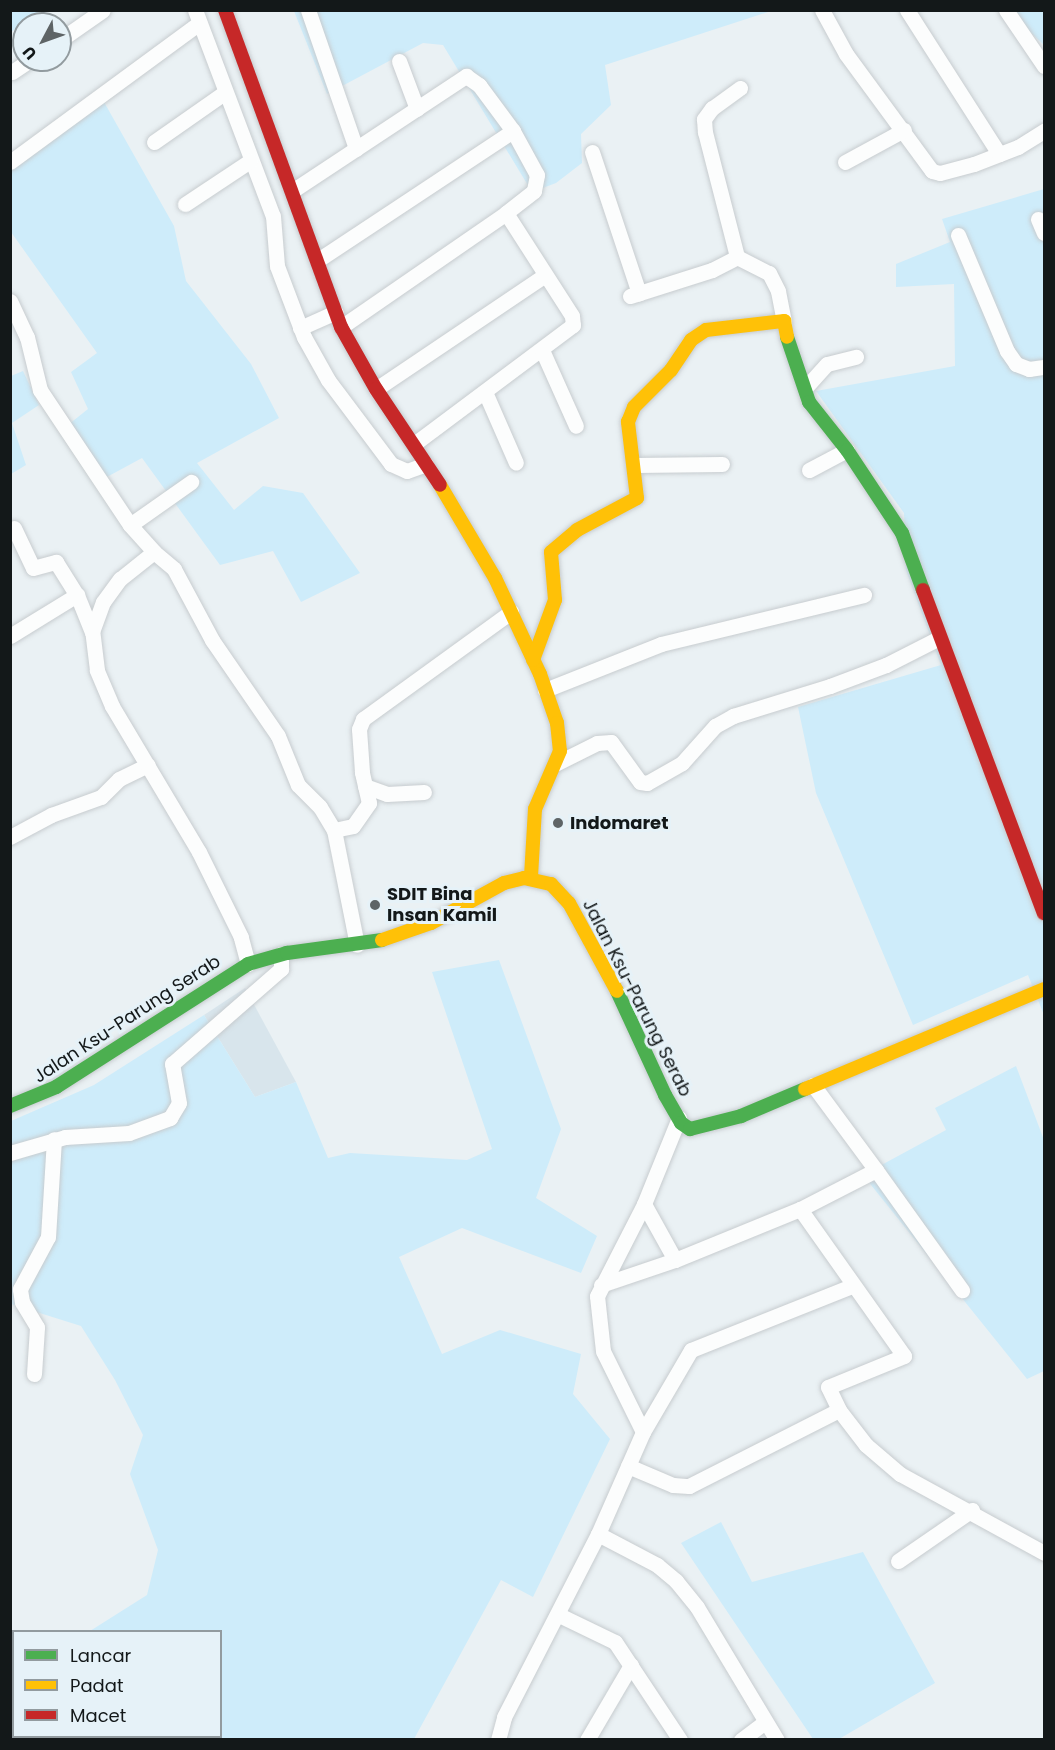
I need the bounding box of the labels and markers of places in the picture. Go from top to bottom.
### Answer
place label: Indomaret [570,812,669,834]
marker: Indomaret [551,816,565,830]
place label: SDIT Bina Insan Kamil [387,884,497,926]
marker: SDIT Bina Insan Kamil [368,898,382,912]

